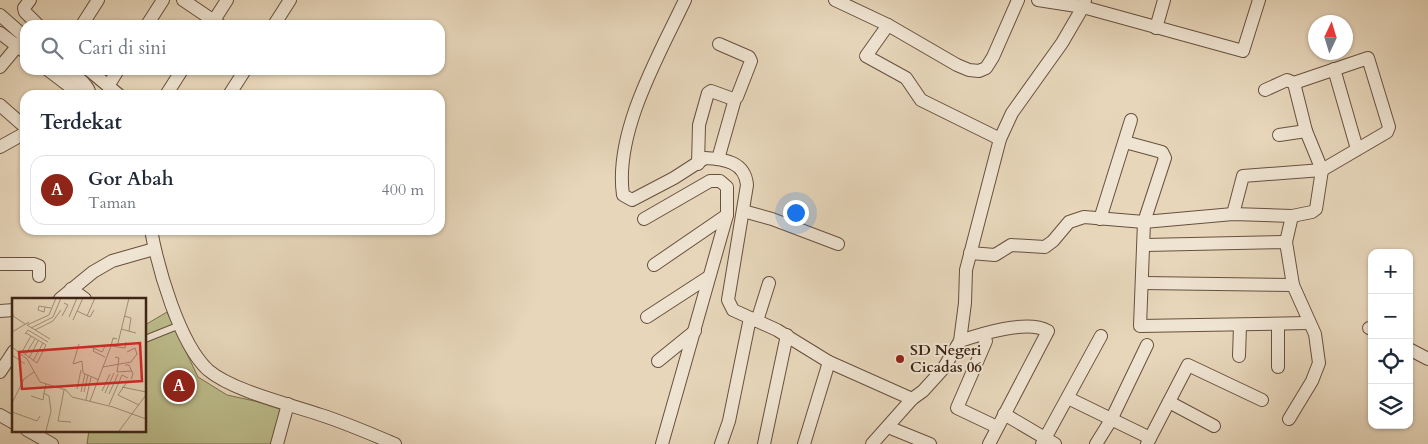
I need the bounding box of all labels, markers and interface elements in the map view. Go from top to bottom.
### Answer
north arrow [1308,15,1353,60]
search box [20,20,445,75]
icon: search [38,34,66,62]
text: Cari di sini [78,35,167,61]
text: Terdekat [40,108,122,137]
text: Gor Abah [88,166,174,192]
text: A [51,179,63,201]
text: 400 m [382,179,424,201]
text: Taman [88,192,136,214]
your location [783,200,809,226]
map controls [1368,249,1413,429]
button: + [1368,249,1413,294]
button: − [1368,294,1413,339]
inset map [12,298,146,432]
button: locate [1368,339,1413,384]
place label: SD Negeri Cicadas 06 [910,340,982,377]
marker: SD Negeri Cicadas 06 [894,353,906,365]
pin: A [163,367,195,405]
button: layers [1368,384,1413,429]

